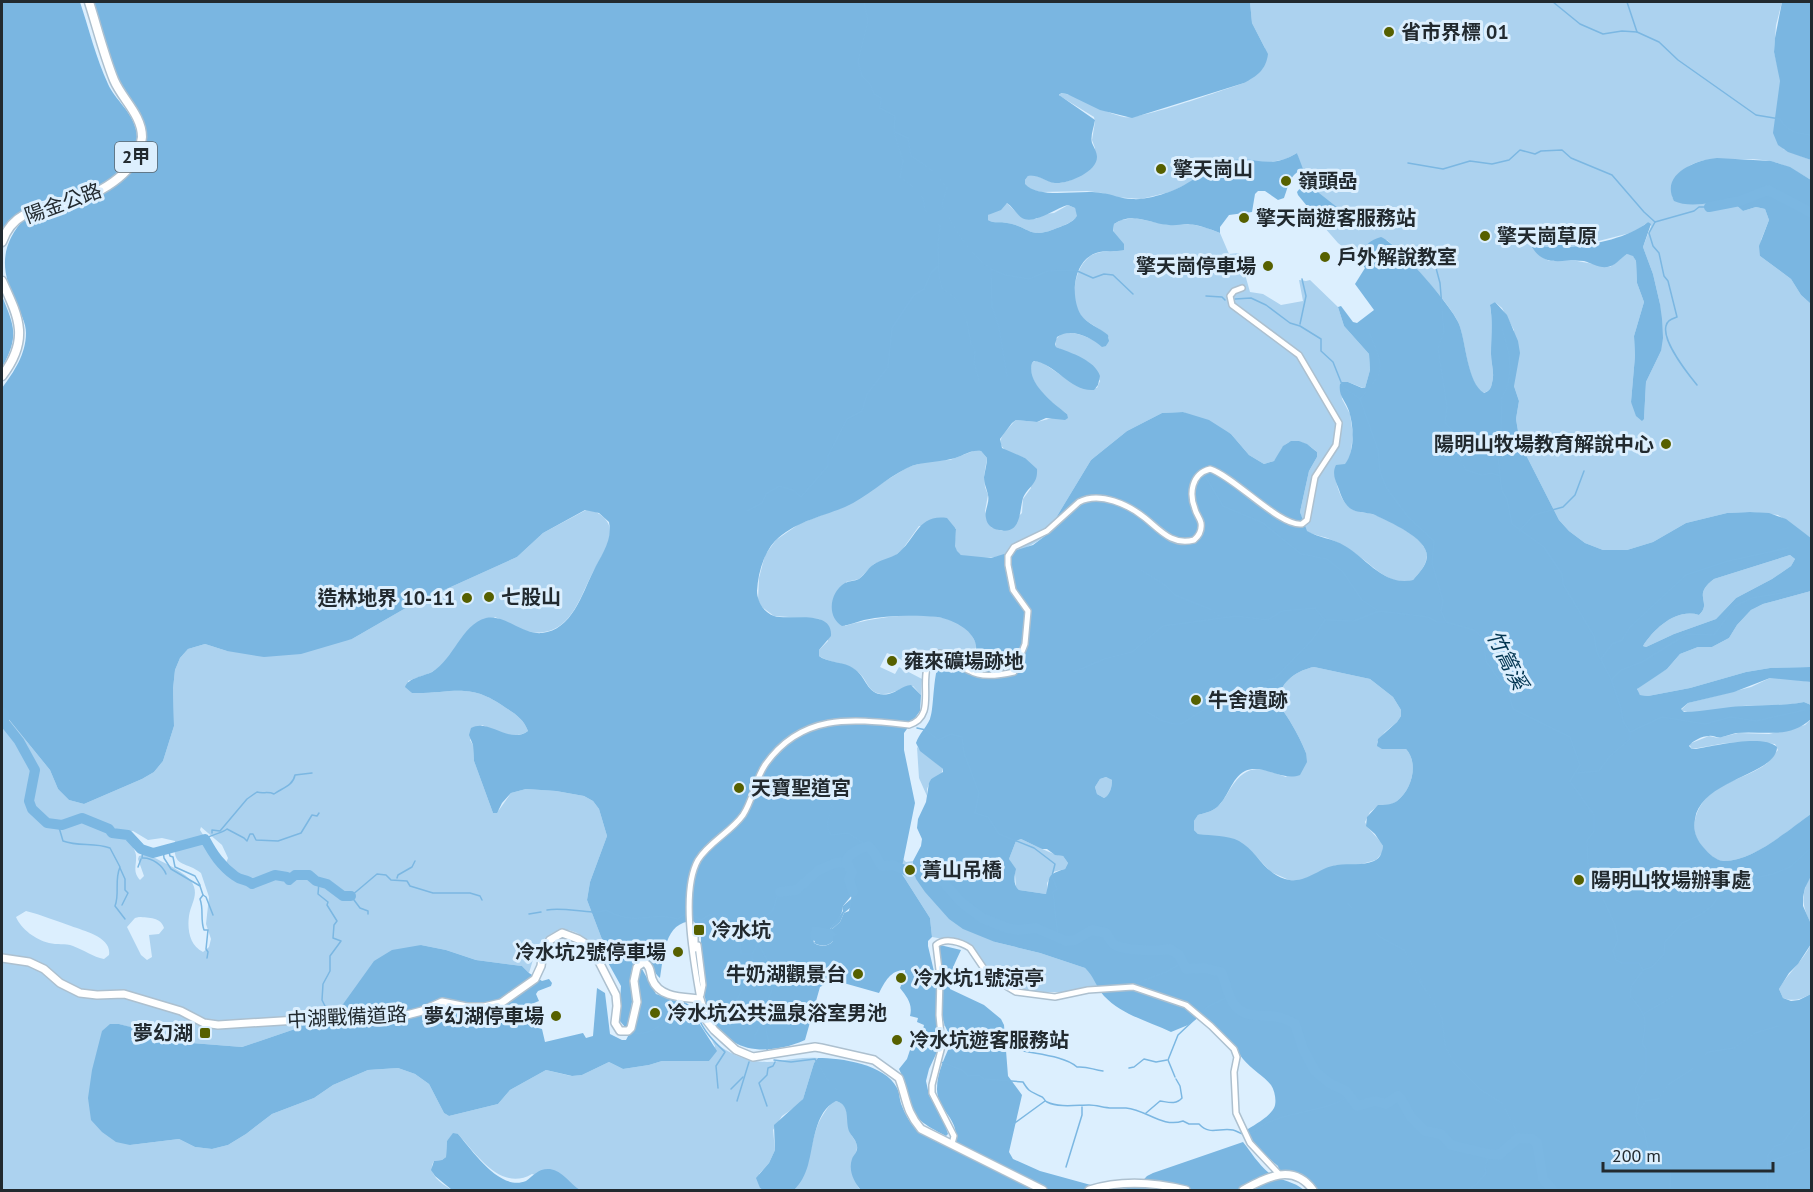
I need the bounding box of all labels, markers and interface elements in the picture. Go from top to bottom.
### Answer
place label: 省市界標 01 [1401,19,1509,45]
marker: 省市界標 01 [1382,25,1396,39]
road number: 2甲 [115,142,157,172]
place label: 擎天崗山 [1173,156,1253,182]
marker: 擎天崗山 [1154,162,1168,176]
place label: 嶺頭喦 [1298,168,1358,194]
marker: 嶺頭喦 [1279,174,1293,188]
street label: 陽金公路 [21,177,105,229]
place label: 擎天崗遊客服務站 [1256,205,1416,231]
marker: 擎天崗遊客服務站 [1237,211,1251,225]
place label: 擎天崗草原 [1497,223,1597,249]
marker: 擎天崗草原 [1478,229,1492,243]
place label: 戶外解說教室 [1337,244,1457,270]
marker: 戶外解說教室 [1318,250,1332,264]
place label: 擎天崗停車場 [1136,253,1256,279]
marker: 擎天崗停車場 [1261,259,1275,273]
place label: 陽明山牧場教育解說中心 [1434,431,1654,457]
marker: 陽明山牧場教育解說中心 [1659,437,1673,451]
place label: 七股山 [501,584,561,610]
place label: 造林地界 10-11 [317,585,455,611]
marker: 七股山 [482,590,496,604]
marker: 造林地界 10-11 [460,591,474,605]
water label: 竹篙溪 [1481,626,1535,697]
place label: 雍來礦場跡地 [904,648,1024,674]
marker: 雍來礦場跡地 [885,654,899,668]
place label: 牛舍遺跡 [1208,687,1288,713]
marker: 牛舍遺跡 [1189,693,1203,707]
place label: 天寶聖道宮 [751,775,851,801]
marker: 天寶聖道宮 [732,781,746,795]
place label: 菁山吊橋 [922,857,1002,883]
marker: 菁山吊橋 [903,863,917,877]
place label: 陽明山牧場辦事處 [1591,867,1751,893]
marker: 陽明山牧場辦事處 [1572,873,1586,887]
place label: 冷水坑 [711,917,771,943]
marker: 冷水坑 [692,923,706,937]
place label: 冷水坑2號停車場 [515,939,666,965]
marker: 冷水坑2號停車場 [671,945,685,959]
place label: 牛奶湖觀景台 [726,961,846,987]
place label: 冷水坑1號涼亭 [913,965,1044,991]
marker: 牛奶湖觀景台 [851,967,865,981]
marker: 冷水坑1號涼亭 [894,971,908,985]
place label: 冷水坑公共溫泉浴室男池 [667,1000,887,1026]
street label: 中湖戰備道路 [286,1001,408,1033]
place label: 夢幻湖停車場 [424,1003,544,1029]
marker: 冷水坑公共溫泉浴室男池 [648,1006,662,1020]
marker: 夢幻湖停車場 [549,1009,563,1023]
place label: 夢幻湖 [133,1020,193,1046]
marker: 夢幻湖 [198,1026,212,1040]
place label: 冷水坑遊客服務站 [909,1027,1069,1053]
marker: 冷水坑遊客服務站 [890,1033,904,1047]
scale bar [1603,1135,1772,1173]
text: 200 m [1612,1144,1661,1167]

